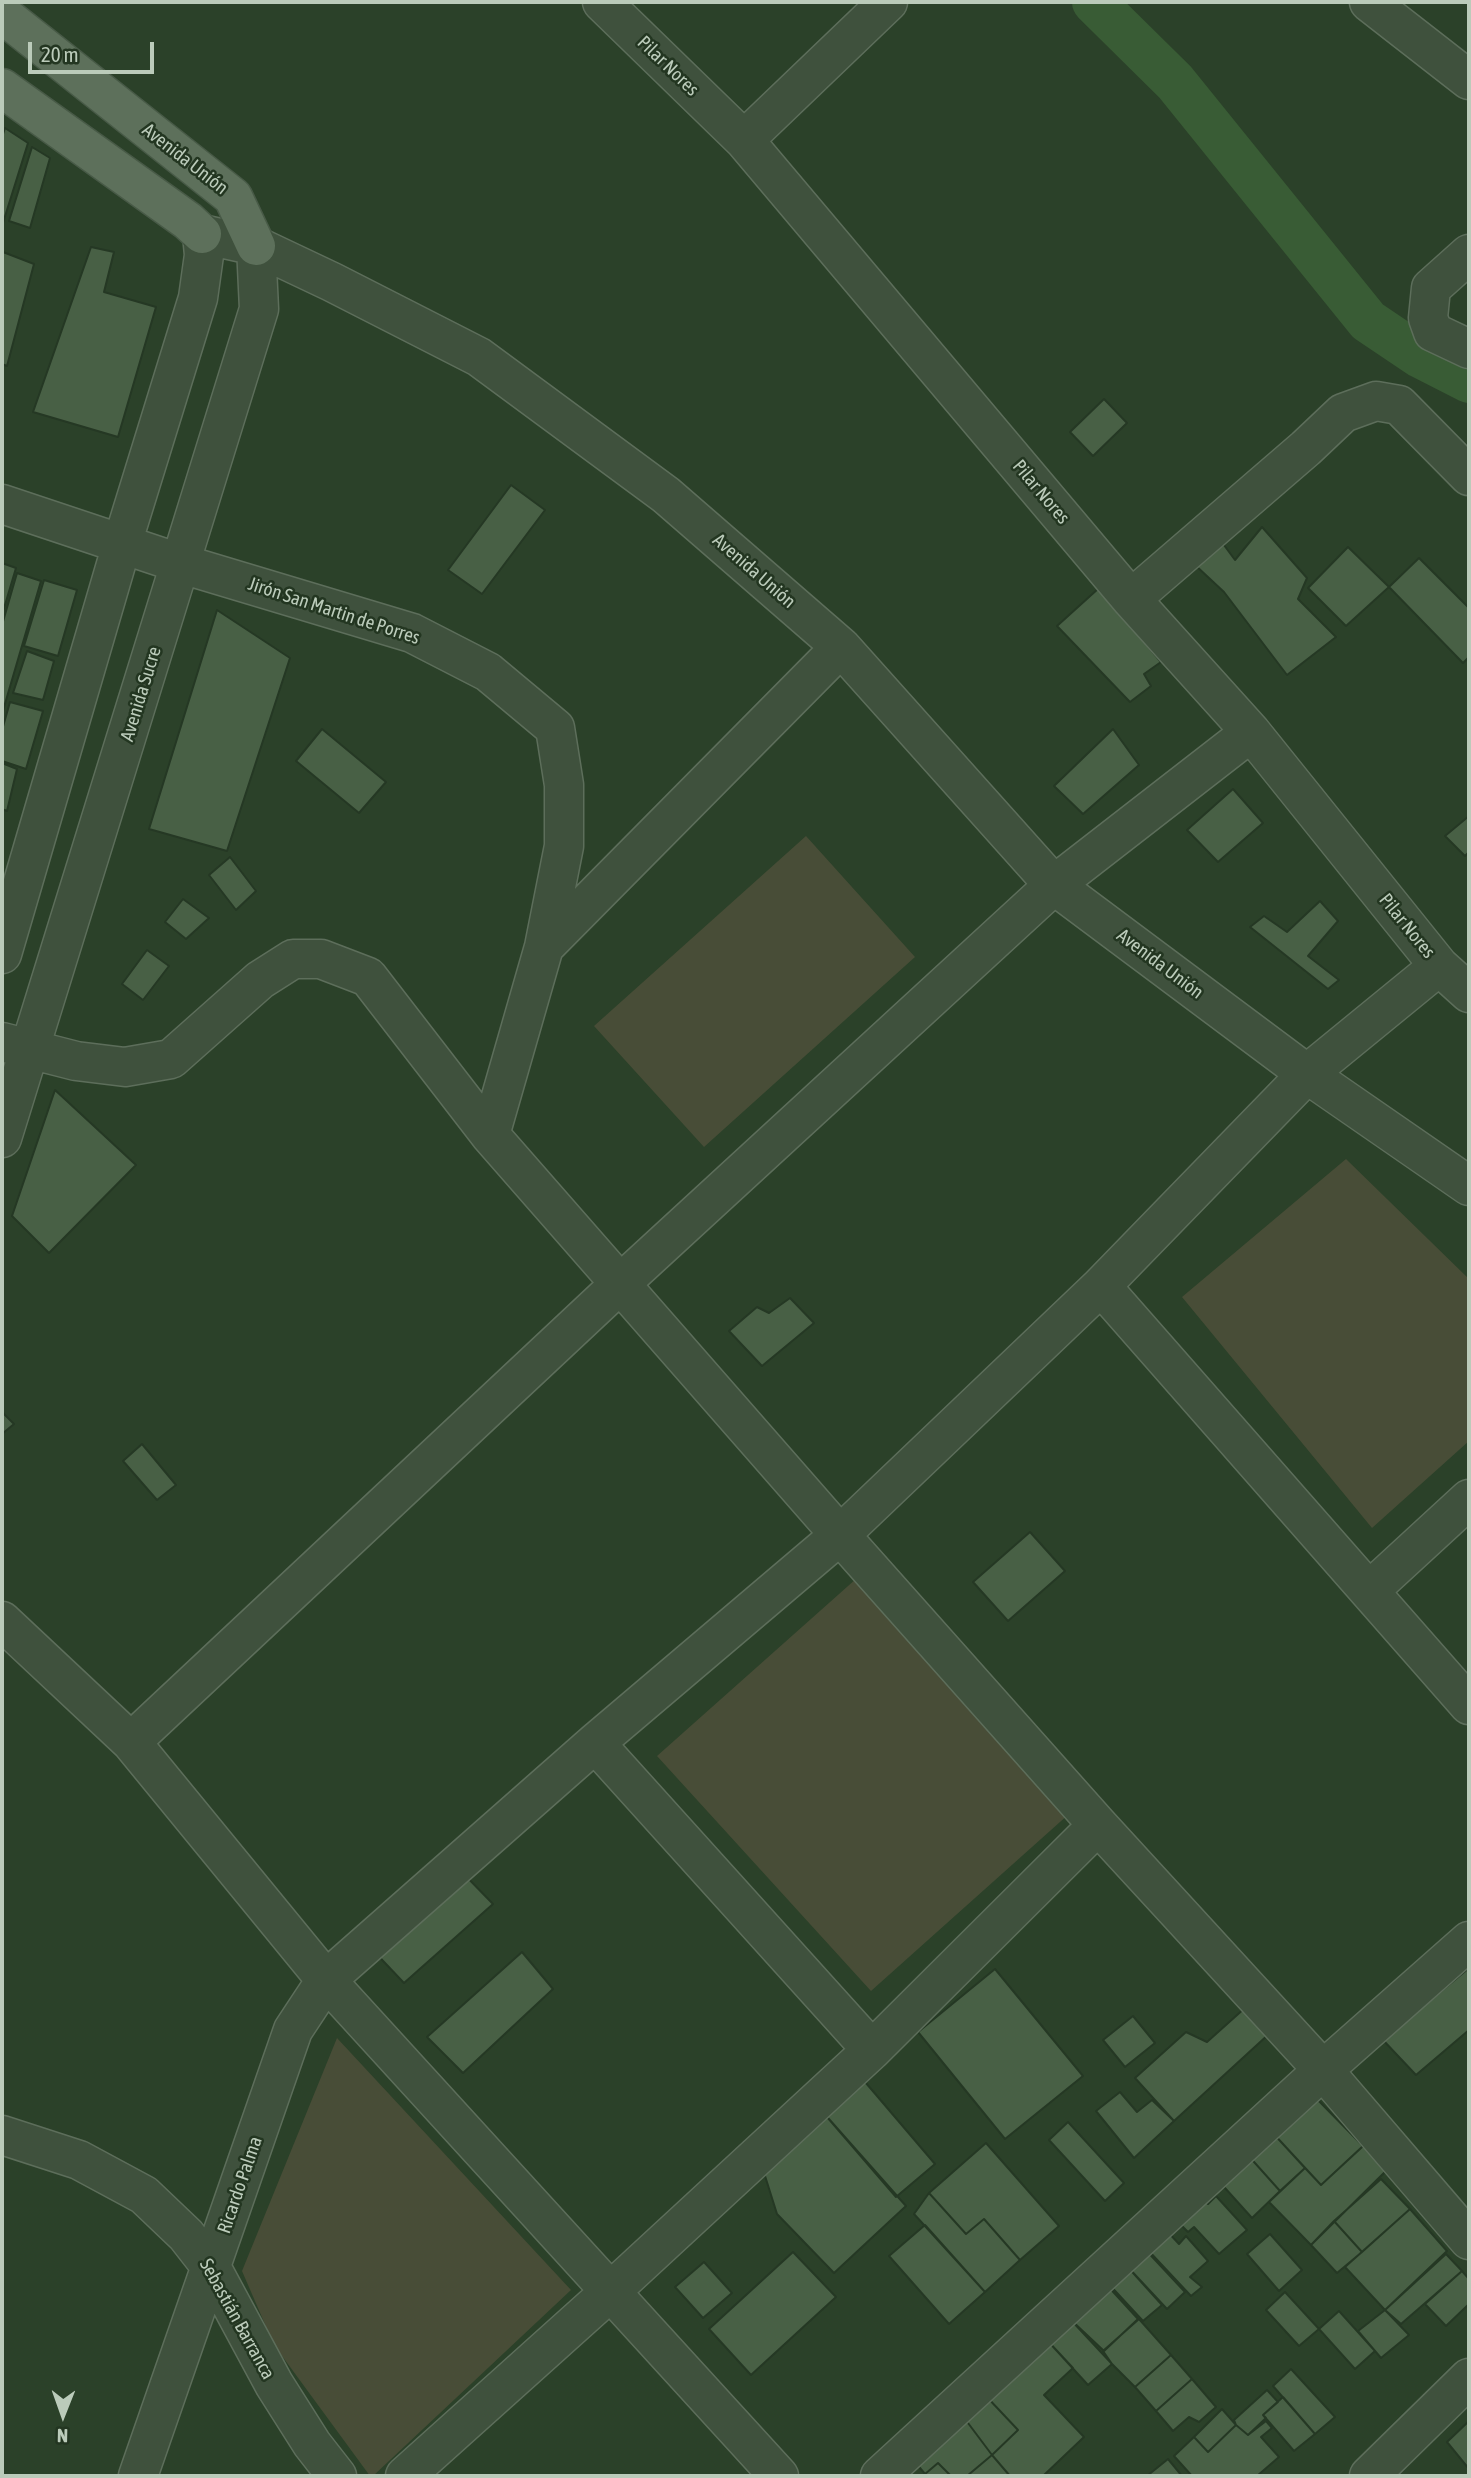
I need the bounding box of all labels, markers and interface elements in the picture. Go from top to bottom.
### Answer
scale bar [32,28,158,72]
street label: Pilar Nores [633,31,703,101]
text: 20 m [41,42,79,66]
street label: Avenida Unión [138,118,232,200]
street label: Pilar Nores [1008,455,1074,529]
street label: Avenida Unión [708,529,800,613]
street label: Jirón San Martin de Porres [245,573,423,649]
street label: Avenida Sucre [116,644,166,744]
street label: Pilar Nores [1374,889,1440,963]
street label: Avenida Unión [1112,924,1208,1004]
street label: Ricardo Palma [213,2133,267,2237]
street label: Sebastián Barranca [194,2255,280,2383]
north arrow [28,2380,98,2450]
text: N [57,2425,68,2447]

